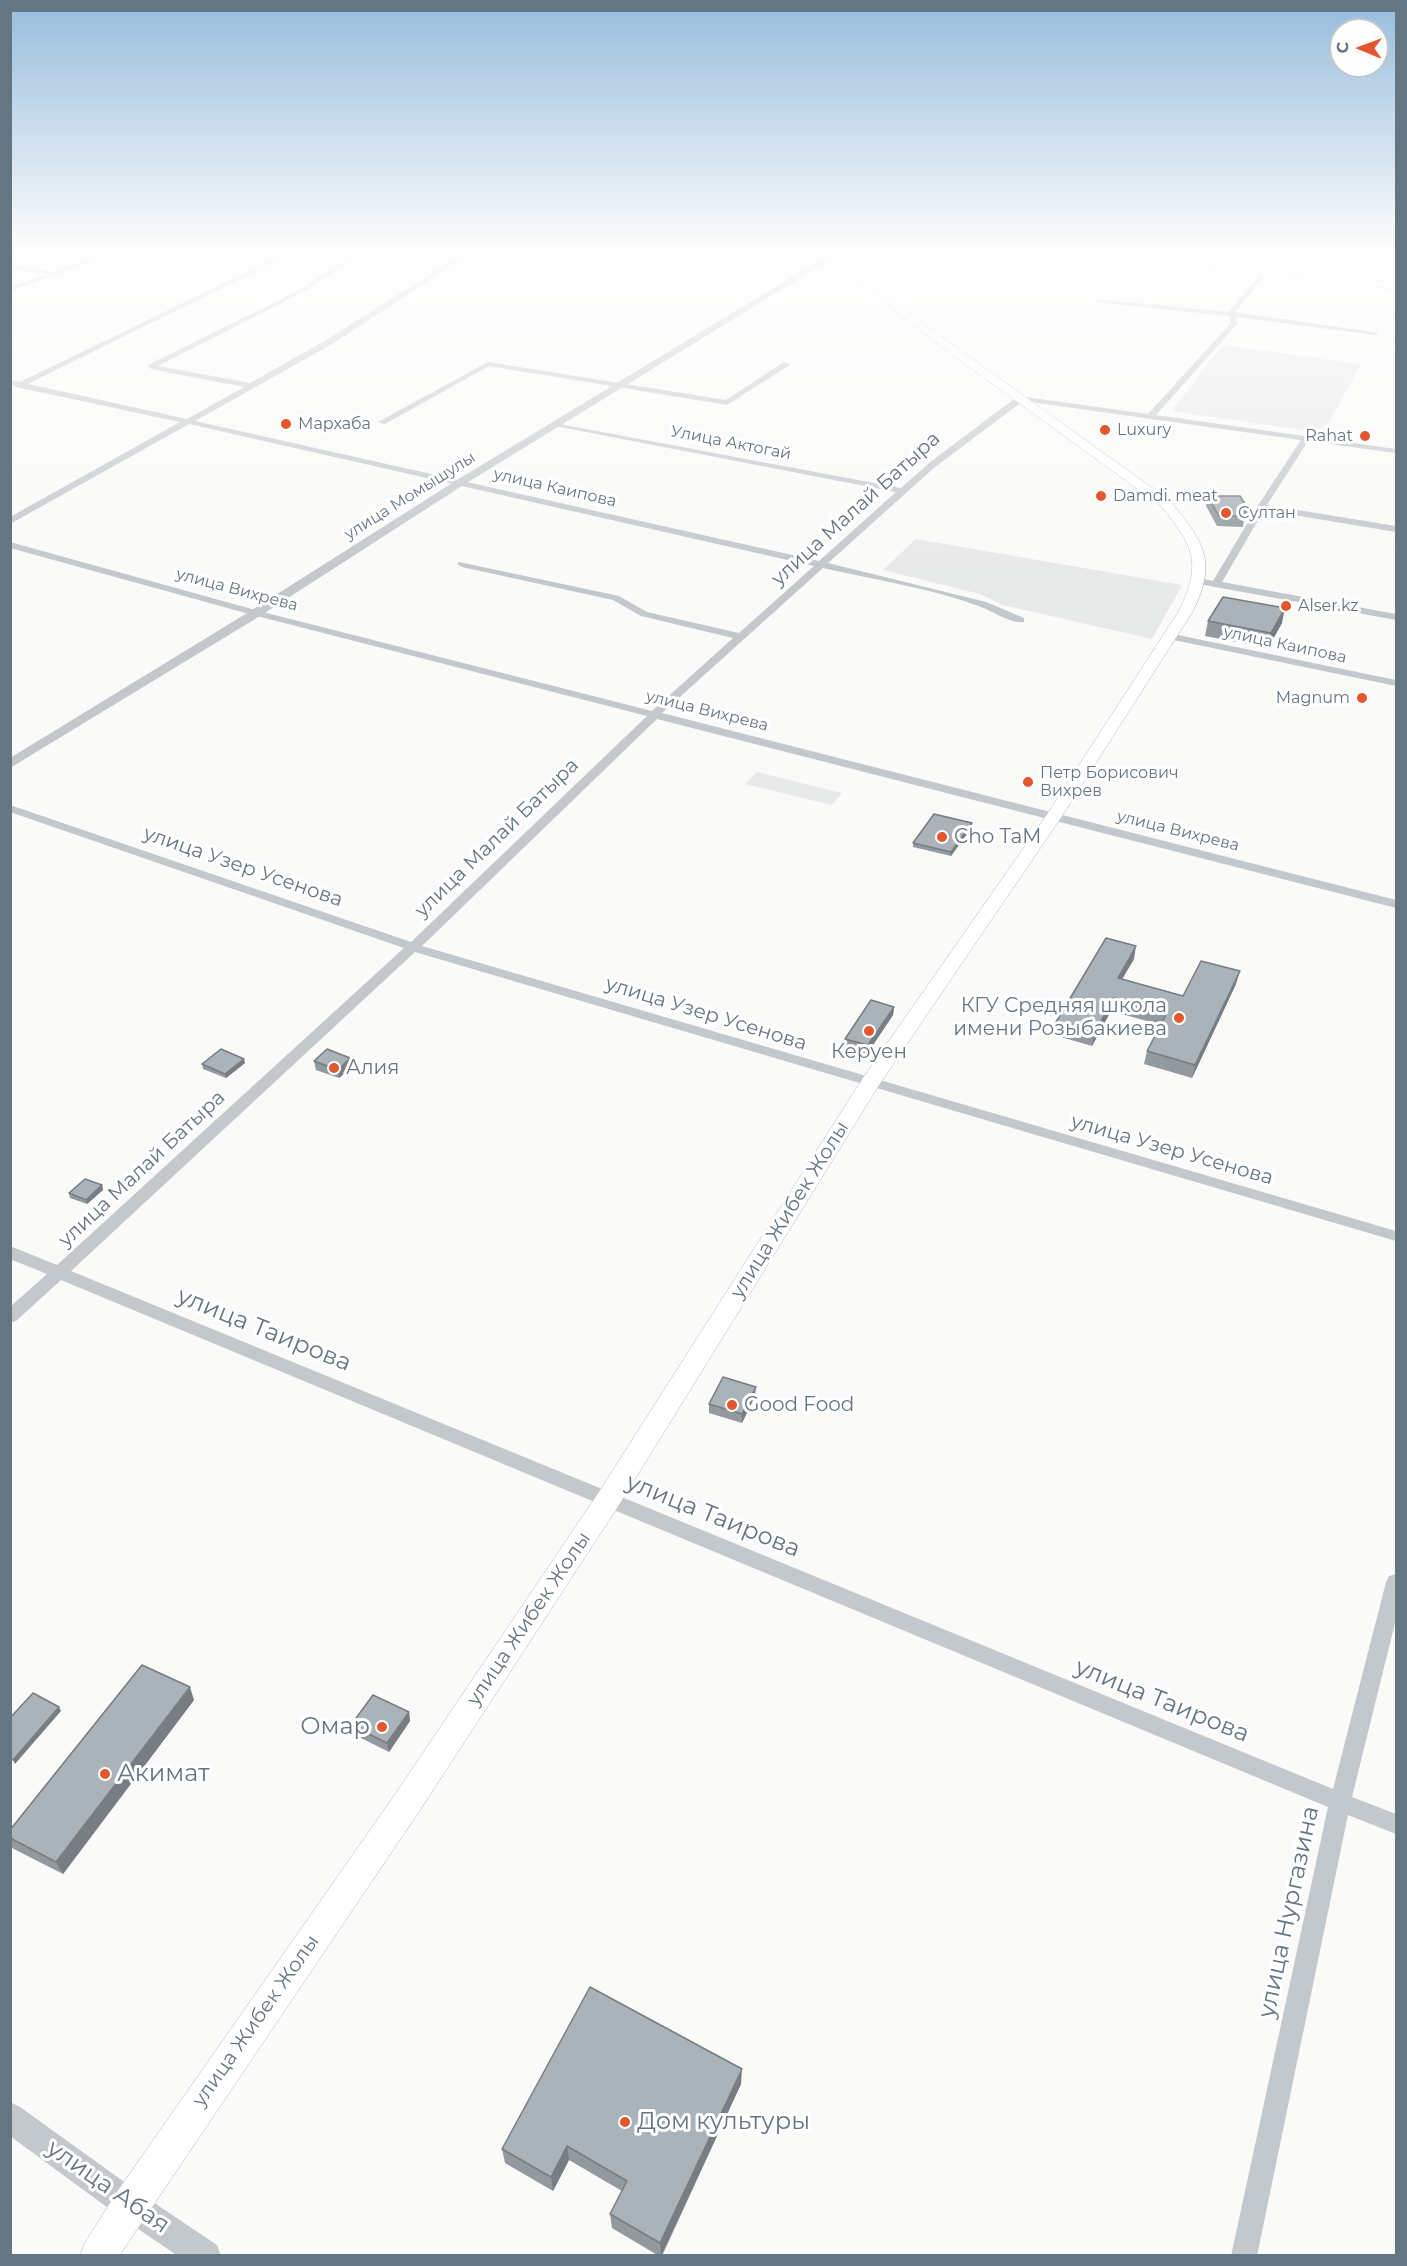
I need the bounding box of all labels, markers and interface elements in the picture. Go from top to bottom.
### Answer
north arrow [1329,18,1389,78]
text: С [1333,42,1352,54]
place label: Мархаба [298,414,371,434]
marker: Мархаба [279,417,293,431]
place label: Luxury [1117,420,1171,440]
street label: Улица Актогай [669,422,793,464]
marker: Luxury [1098,423,1112,437]
place label: Rahat [1305,426,1353,446]
street label: улица Малай Батыра [767,427,945,591]
marker: Rahat [1358,429,1372,443]
street label: улица Момышулы [341,448,479,544]
street label: улица Каипова [492,465,618,511]
place label: Damdi. meat [1113,486,1218,506]
marker: Damdi. meat [1094,489,1108,503]
place label: Султан [1238,503,1296,523]
marker: Султан [1219,506,1233,520]
street label: улица Вихрева [174,564,300,616]
place label: Alser.kz [1298,596,1358,616]
marker: Alser.kz [1279,599,1293,613]
street label: улица Каипова [1222,623,1348,667]
street label: улица Вихрева [644,687,770,735]
place label: Magnum [1276,688,1350,708]
marker: Magnum [1355,691,1369,705]
street label: улица Малай Батыра [410,753,584,923]
place label: Петр Борисович Вихрев [1040,763,1179,801]
marker: Петр Борисович Вихрев [1021,775,1035,789]
street label: улица Вихрева [1115,807,1241,855]
street label: улица Узер Усенова [140,822,346,912]
place label: Cho TaM [954,825,1041,849]
marker: Cho TaM [935,830,949,844]
street label: улица Узер Усенова [602,972,810,1056]
place label: КГУ Средняя школа имени Розыбакиева [953,994,1167,1041]
marker: КГУ Средняя школа имени Розыбакиева [1172,1011,1186,1025]
marker: Керуен [862,1024,876,1038]
place label: Керуен [831,1040,907,1064]
place label: Алия [346,1056,399,1080]
marker: Алия [327,1061,341,1075]
street label: улица Малай Батыра [54,1086,230,1252]
street label: улица Узер Усенова [1068,1110,1276,1190]
street label: улица Жибек Жолы [726,1117,854,1303]
street label: улица Таирова [173,1282,355,1378]
place label: Good Food [744,1393,854,1417]
marker: Good Food [725,1398,739,1412]
street label: улица Таирова [622,1468,804,1564]
street label: улица Жибек Жолы [462,1528,596,1710]
street label: улица Таирова [1071,1653,1253,1749]
place label: Омар [300,1713,370,1741]
marker: Омар [375,1720,389,1734]
place label: Акимат [117,1760,210,1788]
marker: Акимат [98,1767,112,1781]
street label: улица Нургазина [1252,1804,1326,2020]
street label: улица Жибек Жолы [188,1930,324,2112]
place label: Дом культуры [637,2108,810,2136]
marker: Дом культуры [618,2115,632,2129]
street label: улица Абая [41,2134,175,2240]

